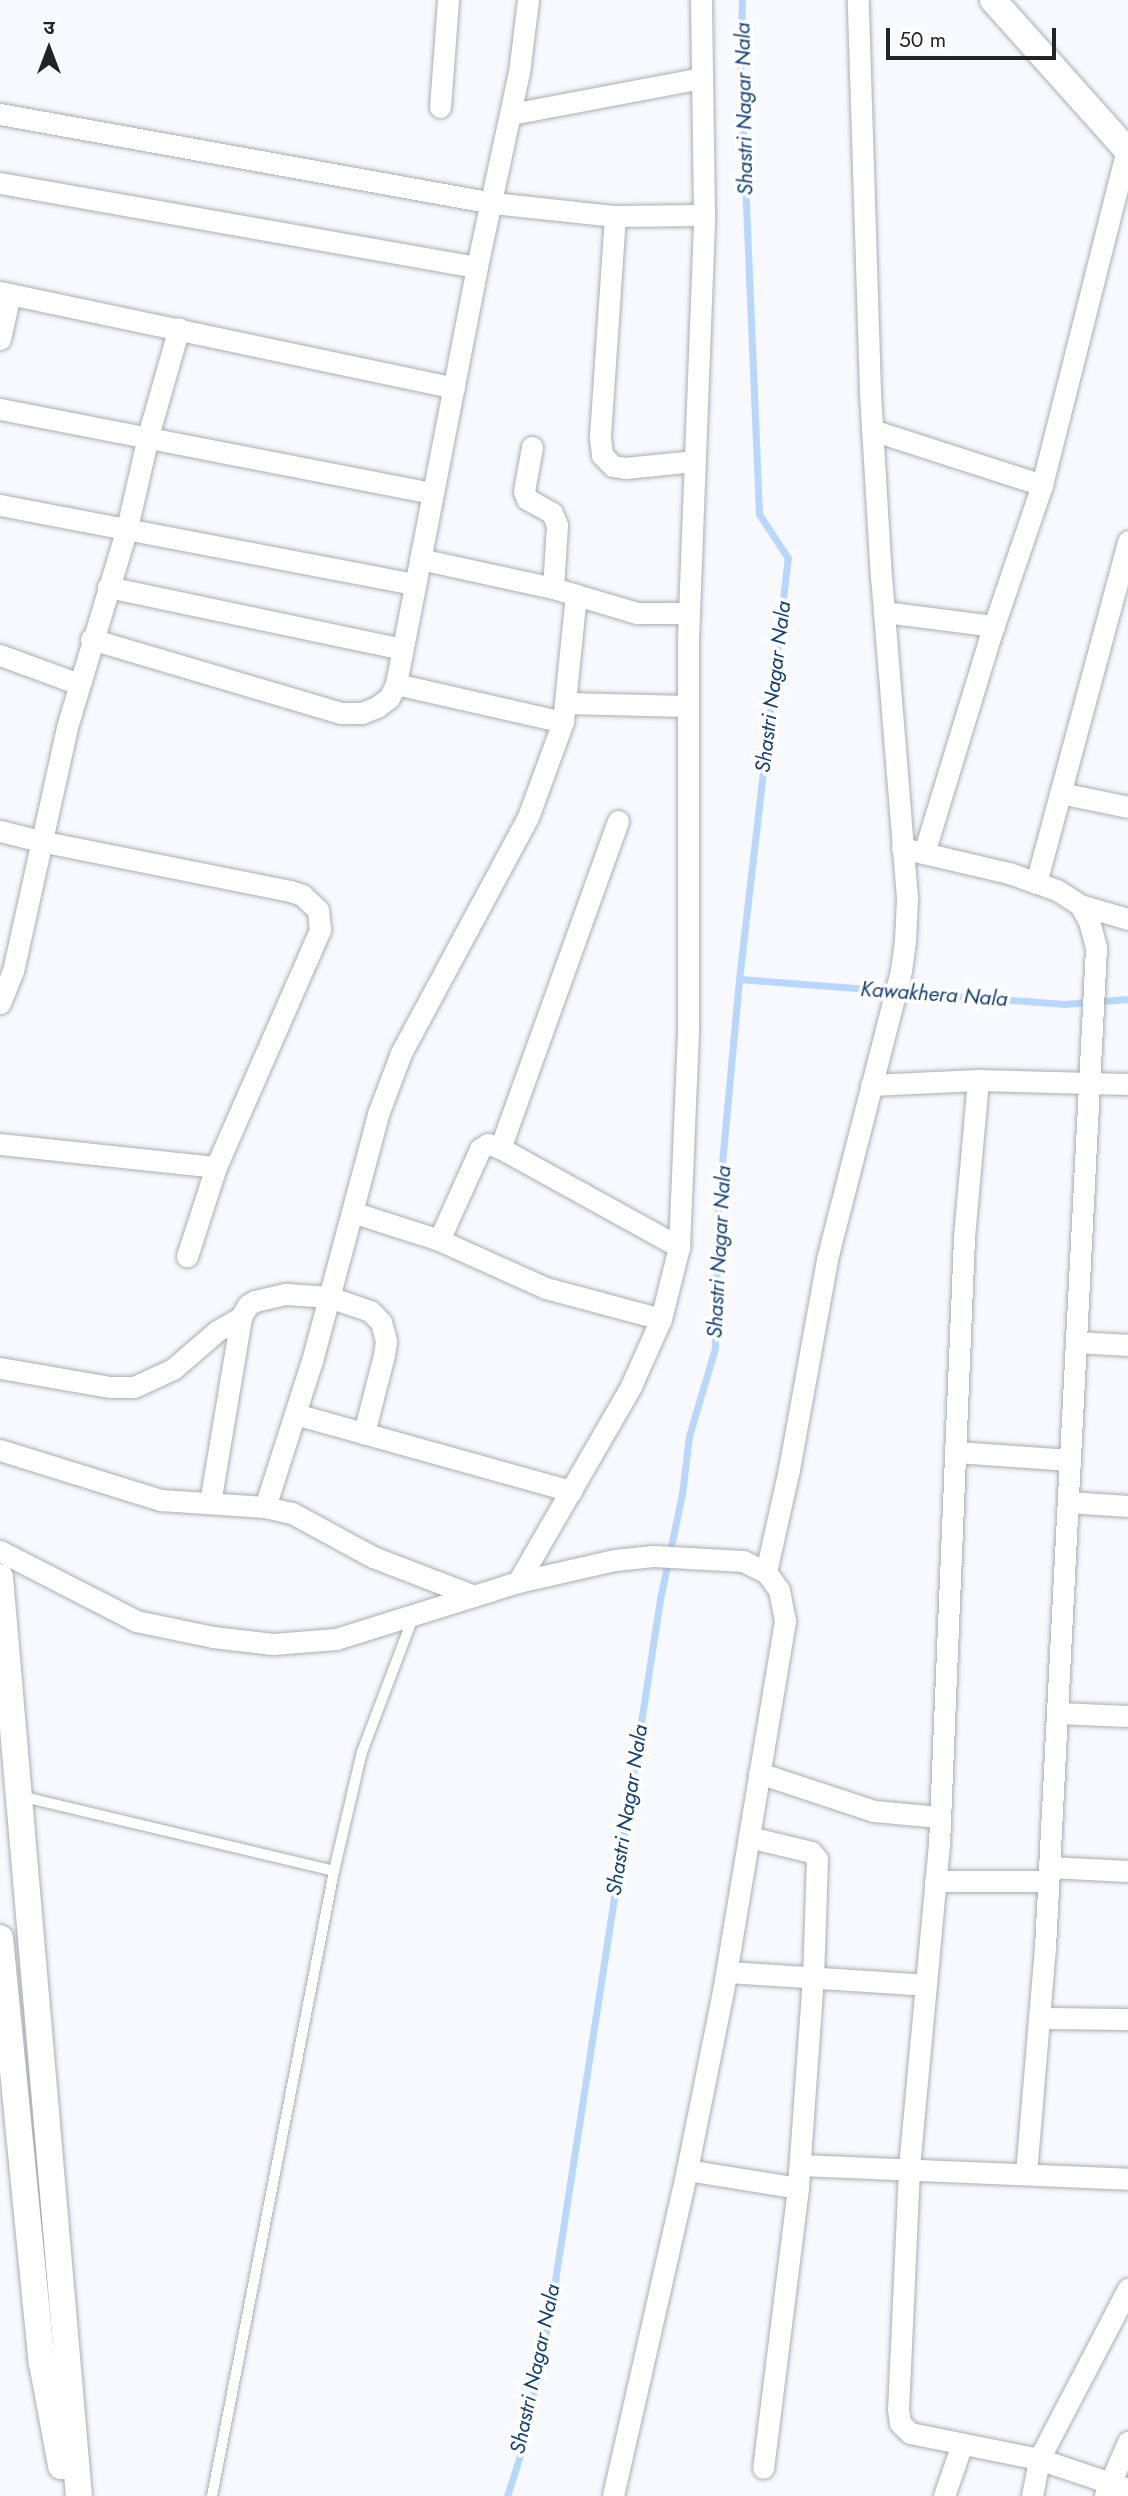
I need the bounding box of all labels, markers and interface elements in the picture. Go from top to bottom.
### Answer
north arrow [14,14,84,84]
text: उ [43,14,55,41]
scale bar [890,14,1060,58]
water label: Shastri Nagar Nala [730,22,758,196]
text: 50 m [899,25,946,55]
water label: Shastri Nagar Nala [750,600,796,774]
water label: Kawakhera Nala [860,976,1008,1012]
water label: Shastri Nagar Nala [702,1165,736,1339]
water label: Shastri Nagar Nala [601,1723,653,1897]
water label: Shastri Nagar Nala [505,2282,565,2456]

